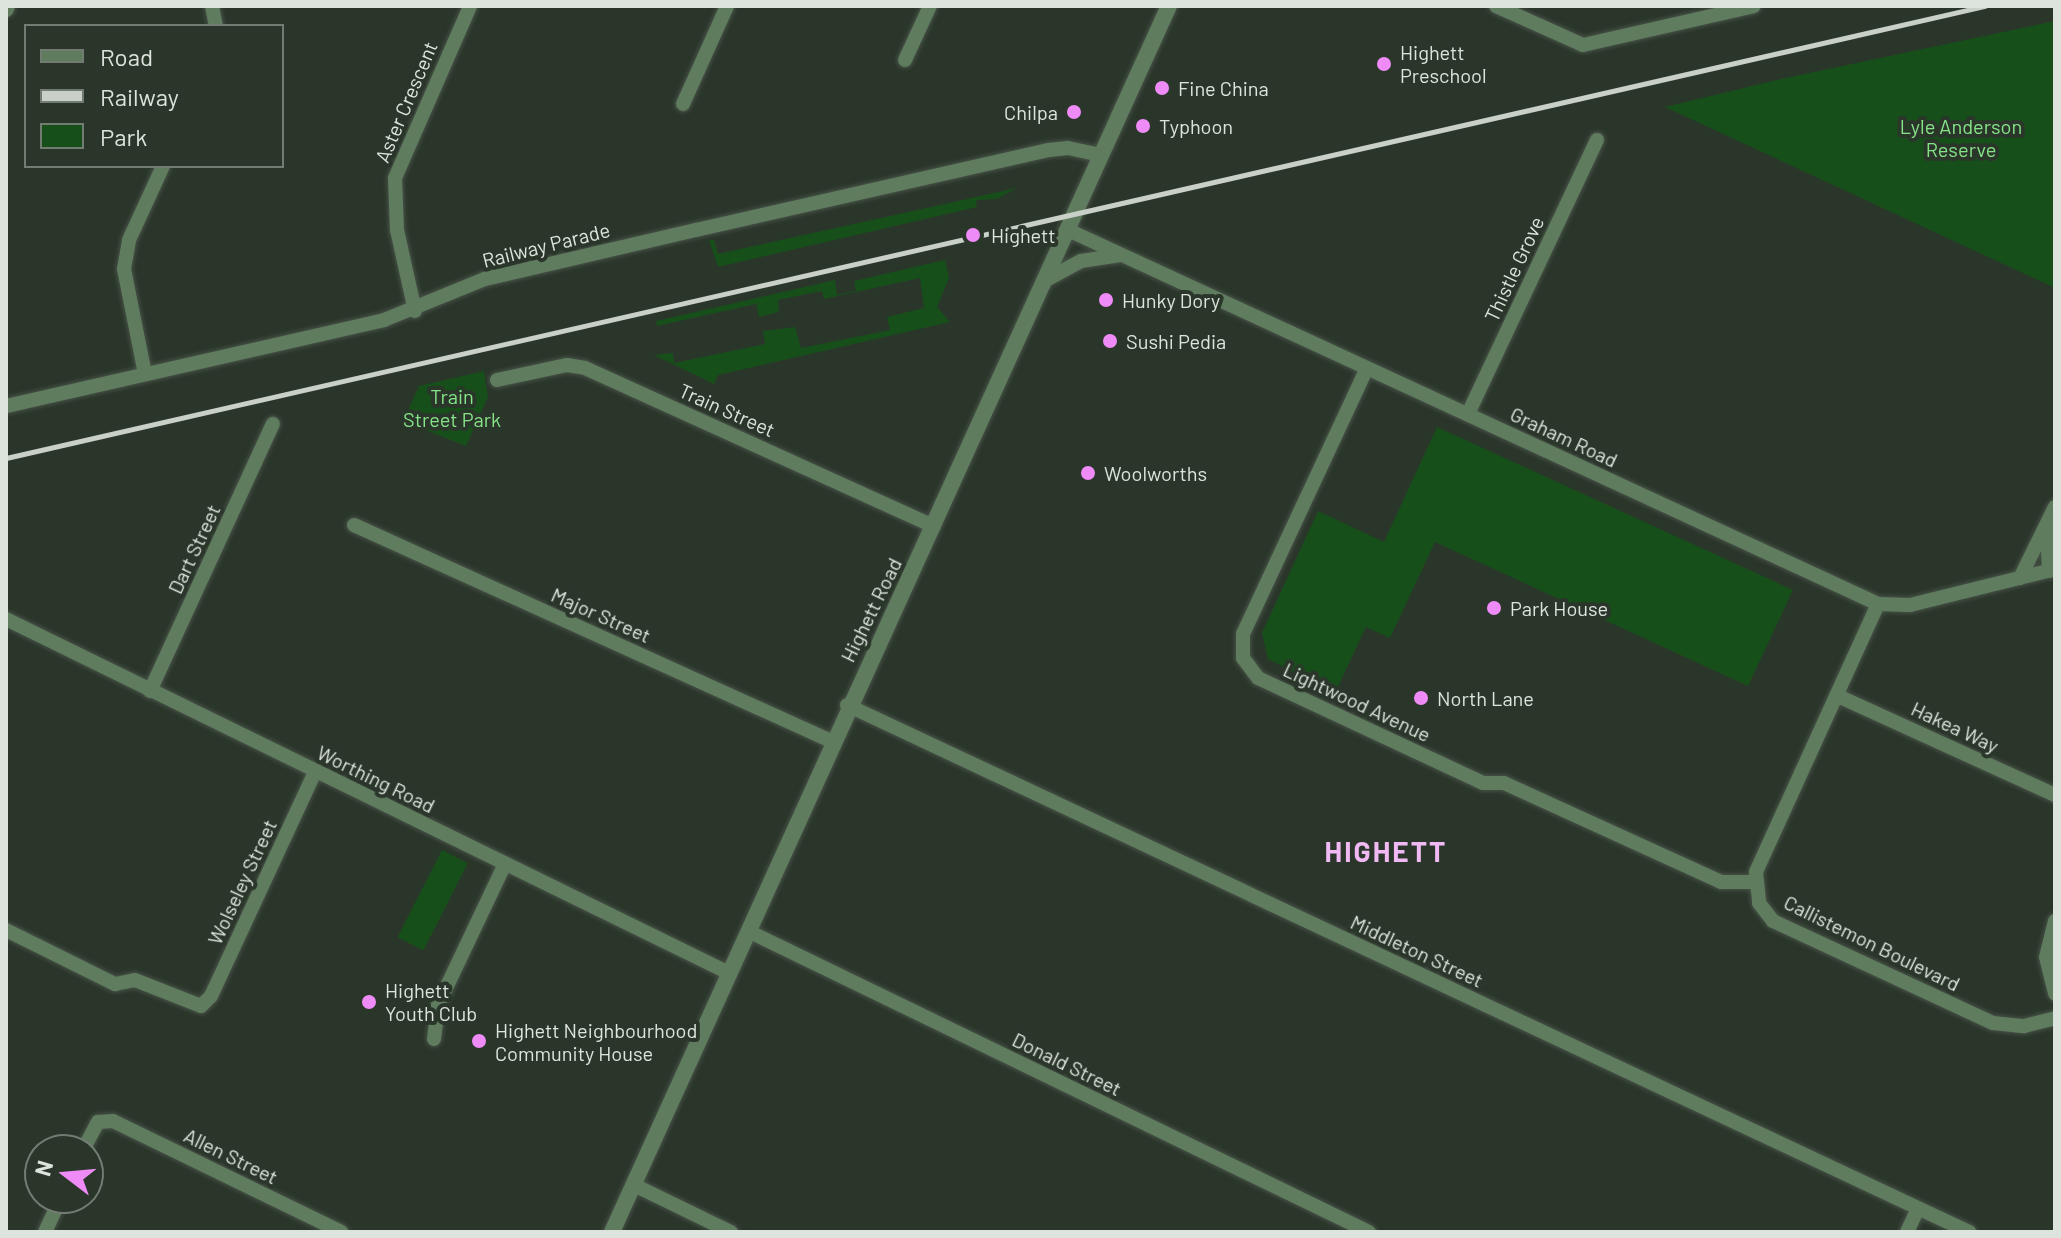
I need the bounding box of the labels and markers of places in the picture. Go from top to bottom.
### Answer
place label: Highett Preschool [1400,40,1487,87]
marker: Highett Preschool [1375,55,1393,73]
place label: Fine China [1178,76,1269,100]
marker: Fine China [1153,79,1171,97]
place label: Chilpa [1004,100,1058,124]
marker: Chilpa [1065,103,1083,121]
place label: Typhoon [1159,114,1233,138]
marker: Typhoon [1134,117,1152,135]
place label: Highett [991,223,1056,247]
marker: Highett [962,224,984,246]
place label: Hunky Dory [1122,288,1220,312]
marker: Hunky Dory [1097,291,1115,309]
place label: Sushi Pedia [1126,329,1226,353]
marker: Sushi Pedia [1101,332,1119,350]
place label: Woolworths [1104,461,1207,485]
marker: Woolworths [1079,464,1097,482]
place label: Park House [1510,596,1608,620]
marker: Park House [1485,599,1503,617]
place label: North Lane [1437,686,1534,710]
marker: North Lane [1412,689,1430,707]
place label: Highett Youth Club [385,978,477,1025]
marker: Highett Youth Club [360,993,378,1011]
place label: Highett Neighbourhood Community House [495,1018,697,1065]
marker: Highett Neighbourhood Community House [470,1032,488,1050]

